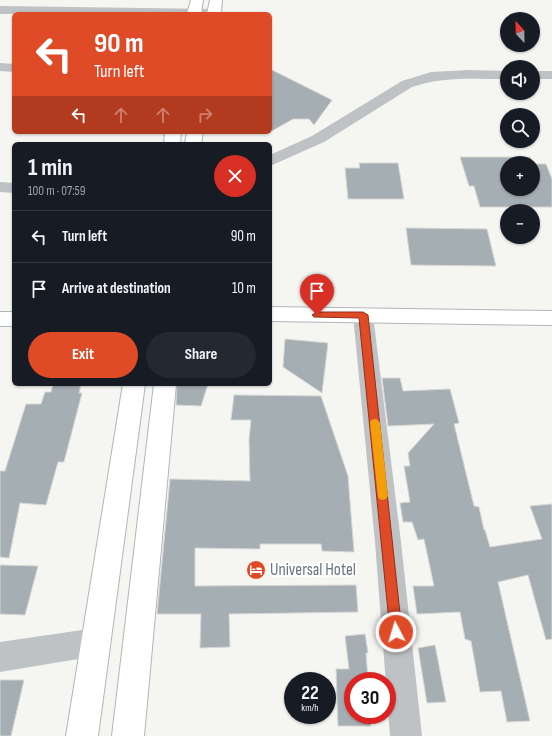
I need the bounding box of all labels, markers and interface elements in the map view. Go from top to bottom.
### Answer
north arrow [500,12,540,52]
map controls [500,12,540,244]
text: 90 m [94,27,144,60]
icon: left [28,28,80,80]
button: sound [500,60,540,100]
text: Turn left [94,61,145,82]
icon: left [68,104,90,126]
icon: ahead [110,104,132,126]
icon: ahead [152,104,174,126]
icon: right [194,104,216,126]
button: search [500,108,540,148]
text: 1 min [28,153,73,182]
button: close [214,155,256,197]
button: + [500,156,540,196]
text: 100 m · 07:59 [28,183,86,199]
button: − [500,204,540,244]
icon: left [28,226,50,248]
text: Turn left [62,227,107,246]
text: 90 m [231,227,256,246]
pin [300,274,334,315]
icon: arrive [28,278,50,300]
text: Arrive at destination [62,279,171,298]
text: 10 m [232,279,256,298]
icon: arrive [306,280,328,302]
button: Exit [28,332,138,378]
button: Share [146,332,256,378]
hotel icon: Universal Hotel [245,559,267,581]
place label: Universal Hotel [270,560,356,580]
position arrow [375,611,417,653]
speed limit sign: 30 [344,672,396,724]
text: 22 [301,681,319,705]
text: km/h [301,702,319,714]

